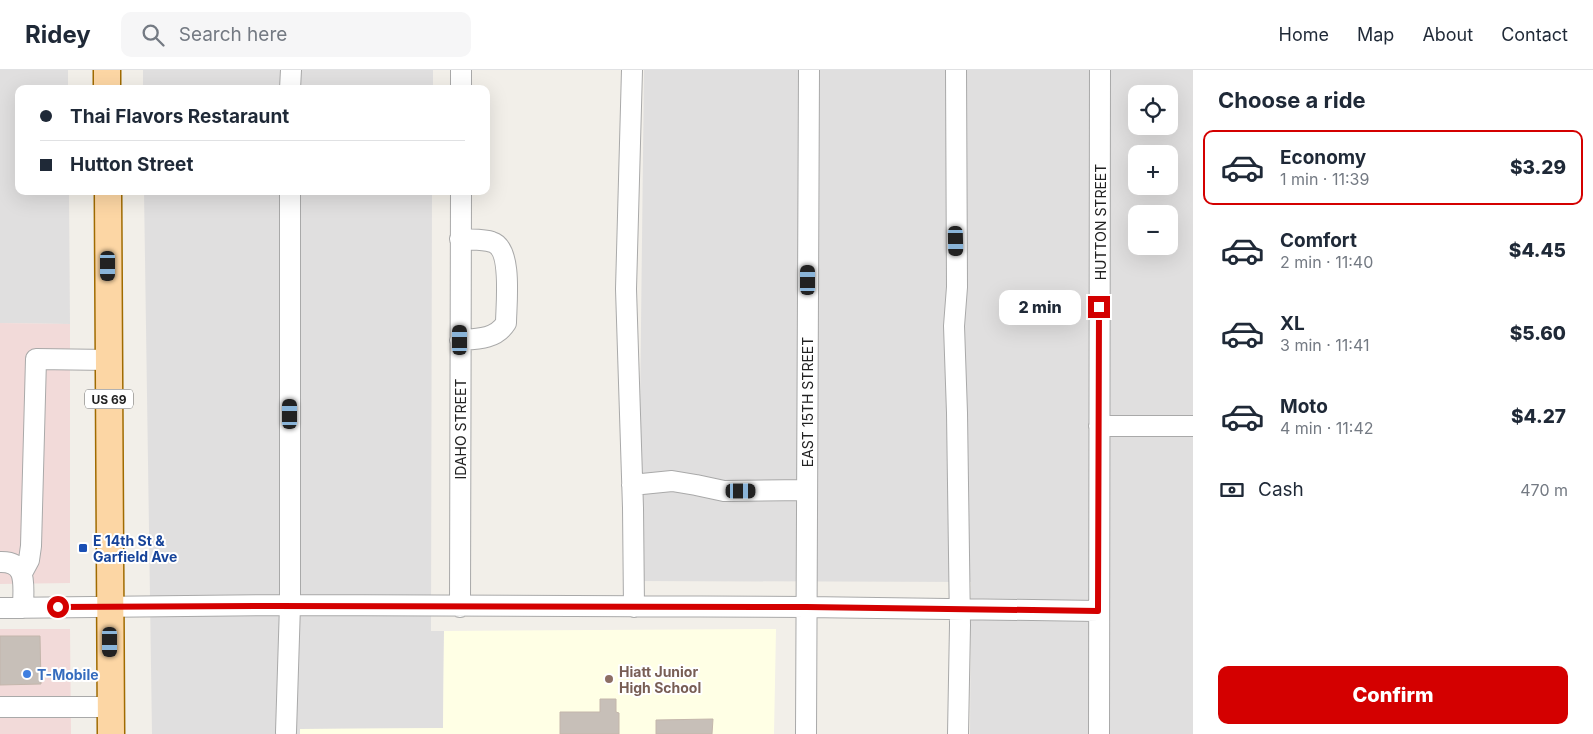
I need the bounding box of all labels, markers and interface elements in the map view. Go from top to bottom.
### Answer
search box [121,12,471,57]
text: Ridey [25,20,91,49]
icon: search [139,21,167,49]
text: Search here [179,23,287,46]
text: Home [1279,24,1329,45]
text: Map [1357,24,1394,45]
text: About [1422,24,1473,45]
text: Contact [1501,24,1568,45]
map controls [1128,85,1178,255]
button: locate [1128,85,1178,135]
text: Choose a ride [1218,87,1366,113]
text: Thai Flavors Restaraunt [70,105,289,128]
button: + [1128,145,1178,195]
icon: car [1220,145,1265,190]
text: Economy [1280,146,1366,169]
text: Hutton Street [70,153,193,176]
text: $3.29 [1510,156,1566,179]
street label: HUTTON STREET [1092,164,1109,280]
text: 1 min · 11:39 [1280,169,1369,189]
button: − [1128,205,1178,255]
car [948,226,963,256]
icon: car [1220,228,1265,273]
text: Comfort [1280,229,1357,252]
text: $4.45 [1509,239,1566,262]
car [100,251,115,281]
text: 2 min · 11:40 [1280,252,1373,272]
car [800,265,815,295]
callout: 2 min [999,290,1082,324]
route end [1088,296,1110,318]
text: 2 min [1018,297,1062,317]
icon: car [1220,311,1265,356]
text: XL [1280,312,1305,335]
text: $5.60 [1510,322,1566,345]
car [452,325,467,355]
text: 3 min · 11:41 [1280,335,1370,355]
street label: EAST 15TH STREET [799,337,816,467]
street label: IDAHO STREET [452,379,469,480]
road number: US 69 [85,390,133,408]
icon: car [1220,394,1265,439]
text: Moto [1280,395,1328,418]
car [282,399,297,429]
text: $4.27 [1511,405,1566,428]
text: 4 min · 11:42 [1280,418,1374,438]
icon: cash [1218,476,1246,504]
text: Cash [1258,478,1304,501]
text: 470 m [1520,480,1568,500]
car [726,484,756,499]
place label: E 14th St & Garfield Ave [93,532,177,565]
marker: E 14th St & Garfield Ave [77,542,89,554]
route start [47,596,69,618]
car [102,627,117,657]
place label: Hiatt Junior High School [619,663,701,696]
place label: T-Mobile [37,666,99,683]
button: Confirm [1218,666,1568,724]
marker: T-Mobile [21,668,33,680]
marker: Hiatt Junior High School [603,673,615,685]

